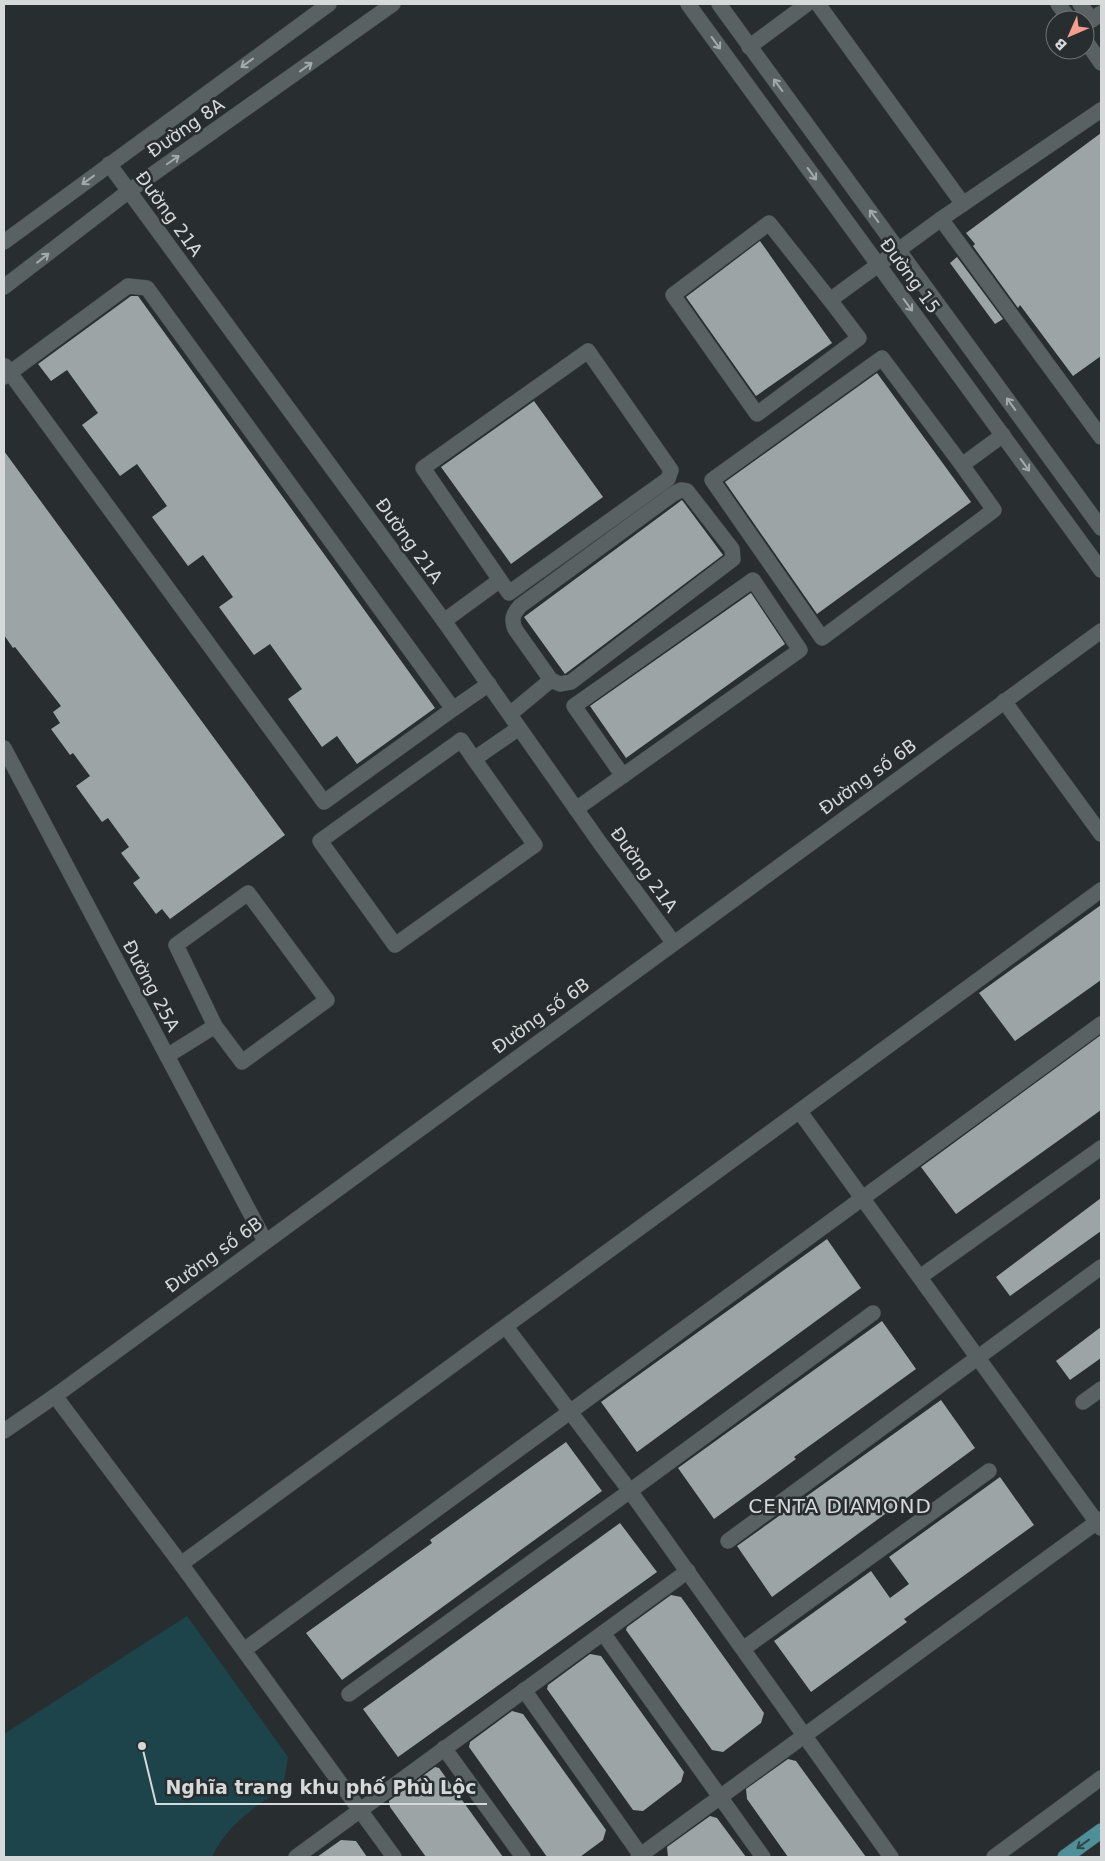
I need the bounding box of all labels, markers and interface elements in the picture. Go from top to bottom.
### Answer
north arrow [1045,10,1095,60]
text: B [1051,35,1070,54]
one-way arrow [711,36,721,50]
one-way arrow [241,58,254,69]
one-way arrow [299,62,313,72]
one-way arrow [772,79,783,92]
street label: Đường 8A [143,93,229,162]
one-way arrow [166,155,180,165]
street label: Đường 21A [131,167,208,261]
one-way arrow [807,167,817,181]
one-way arrow [81,175,95,185]
one-way arrow [868,210,879,223]
street label: Đường 15 [876,234,945,317]
one-way arrow [36,252,49,263]
one-way arrow [903,298,914,312]
one-way arrow [1006,397,1016,411]
one-way arrow [1020,458,1030,472]
street label: Đường 21A [371,494,448,588]
street label: Đường số 6B [815,734,920,819]
street label: Đường 21A [606,823,683,917]
street label: Đường 25A [119,937,185,1036]
street label: Đường số 6B [488,973,593,1058]
street label: Đường số 6B [161,1212,266,1297]
district label: CENTA DIAMOND [748,1494,932,1518]
callout: Nghĩa trang khu phố Phù Lộc [156,1770,487,1804]
text: Nghĩa trang khu phố Phù Lộc [165,1776,477,1798]
one-way arrow [1076,1839,1090,1849]

